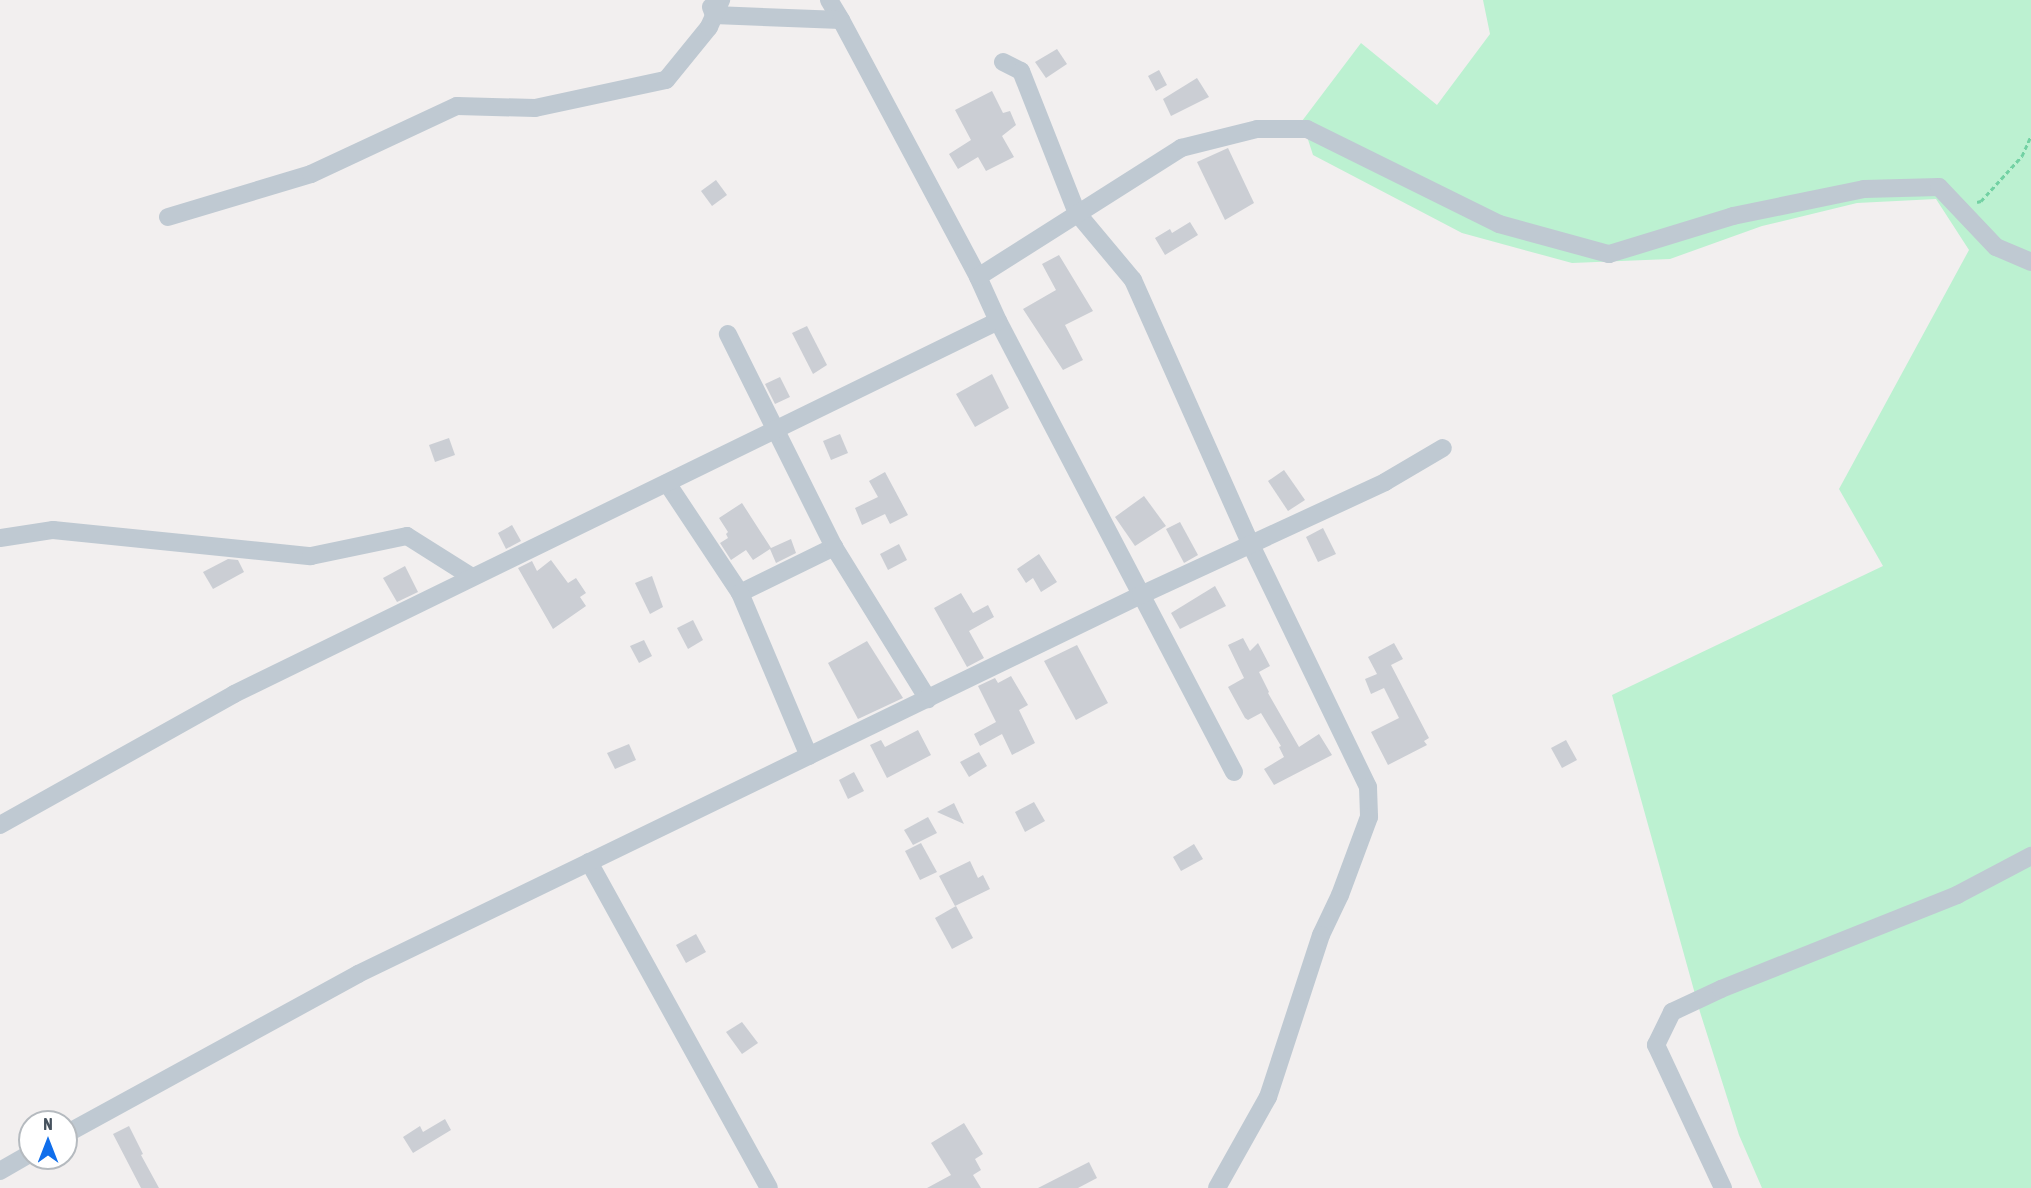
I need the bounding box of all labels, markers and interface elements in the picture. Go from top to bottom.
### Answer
north arrow [18,1110,78,1170]
text: N [43,1115,53,1133]

